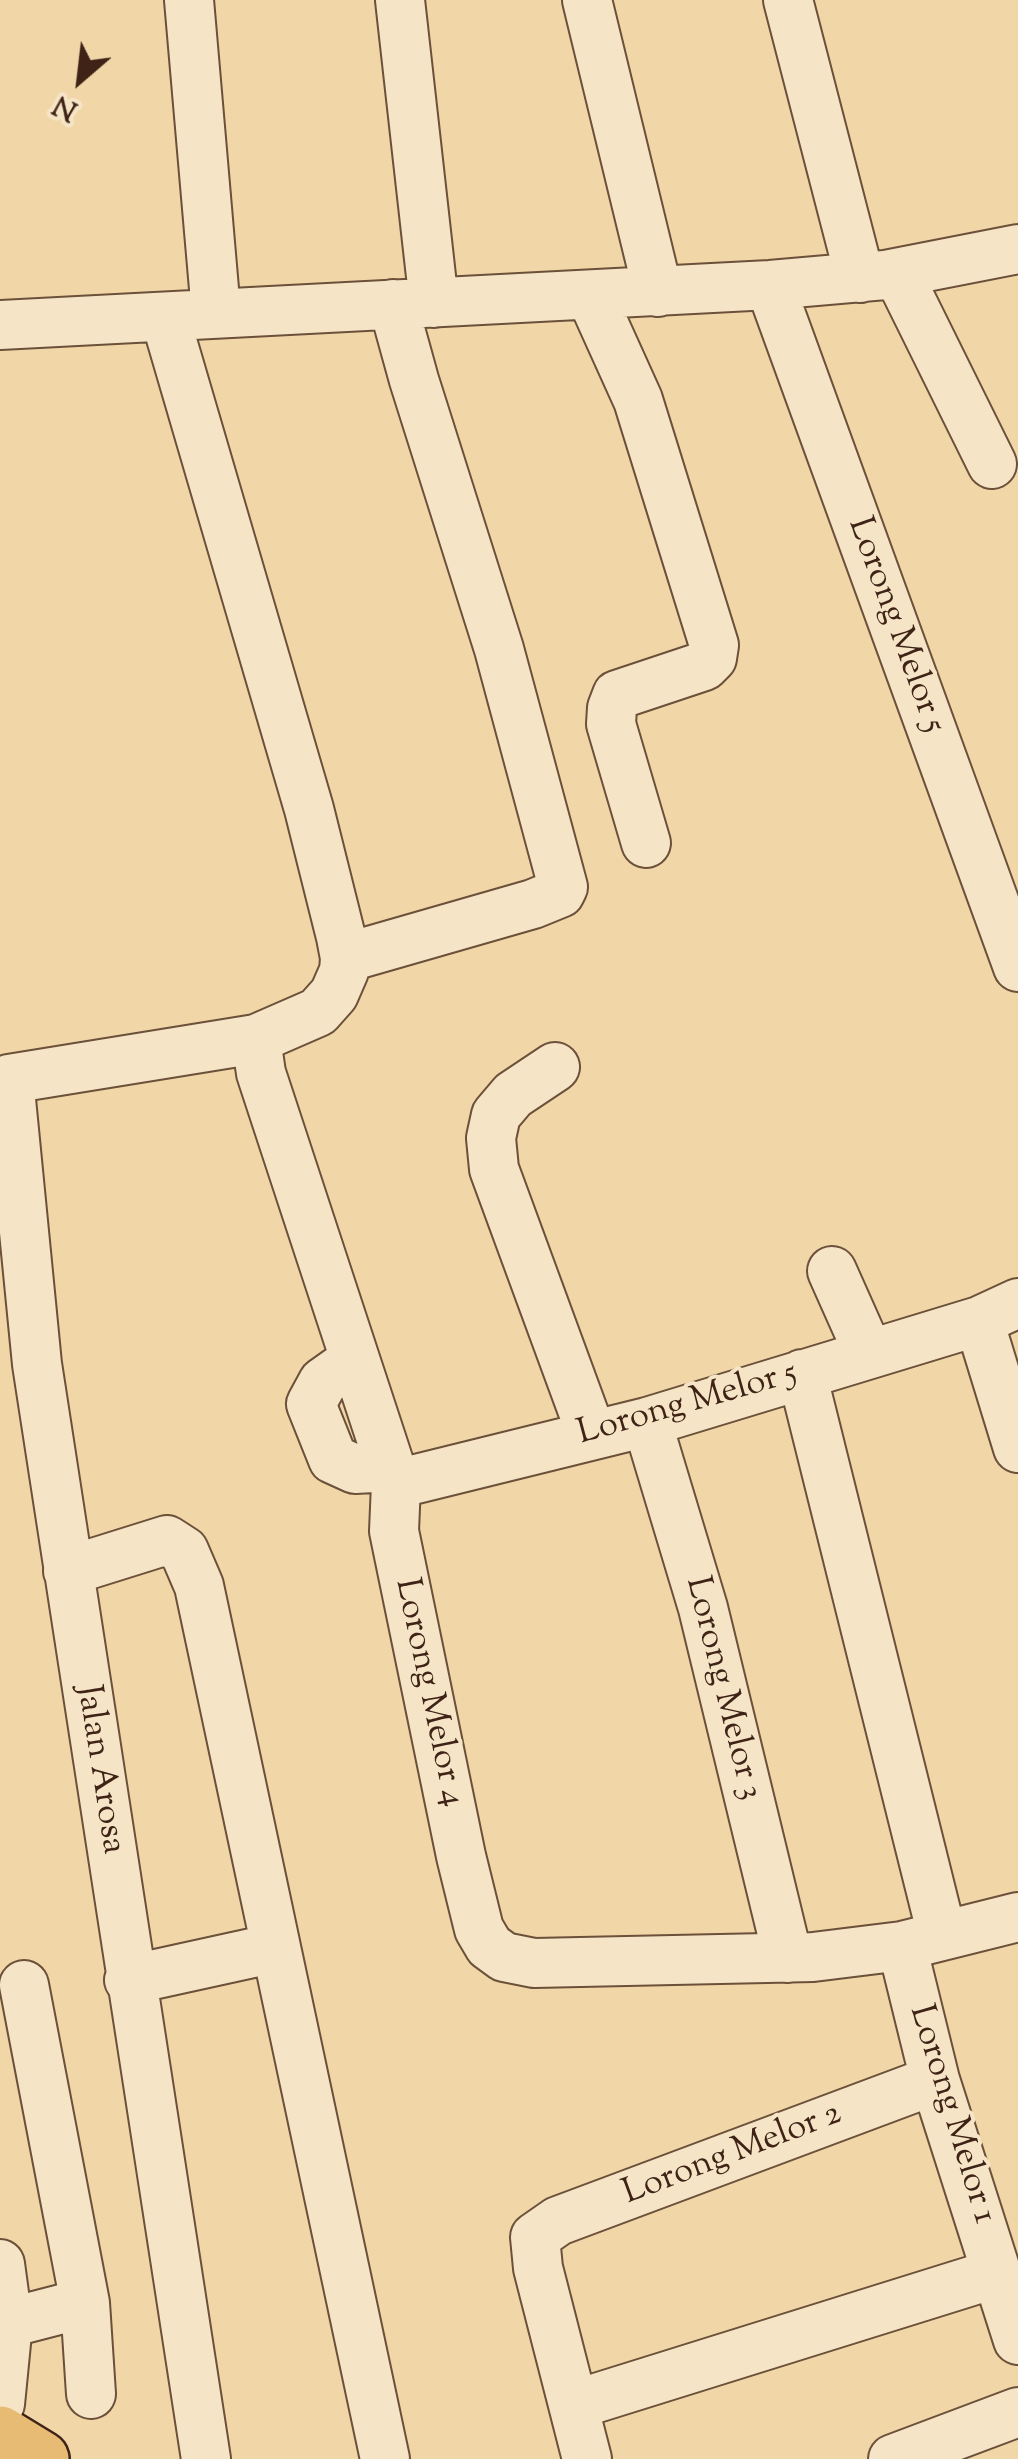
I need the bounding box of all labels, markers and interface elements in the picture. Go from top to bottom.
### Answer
north arrow [30,30,130,130]
text: N [47,84,85,129]
street label: Lorong Melor 5 [836,513,952,739]
street label: Lorong Melor 5 [573,1355,803,1457]
street label: Lorong Melor 3 [673,1573,769,1805]
street label: Lorong Melor 4 [382,1575,472,1811]
street label: Jalan Arosa [64,1683,132,1857]
street label: Lorong Melor 1 [897,2001,1003,2229]
street label: Lorong Melor 2 [618,2095,848,2217]

